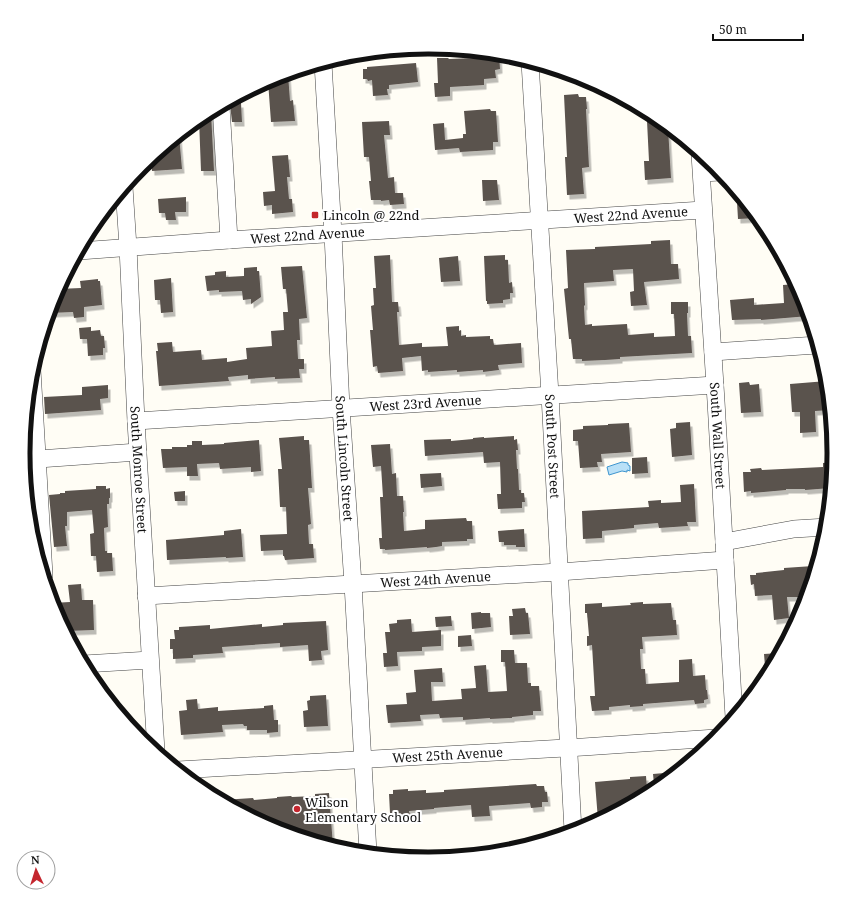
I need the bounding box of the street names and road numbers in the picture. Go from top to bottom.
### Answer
street label: West 22nd Avenue [573,202,689,227]
street label: West 22nd Avenue [250,222,365,248]
street label: South Wall Street [706,382,730,490]
street label: West 23rd Avenue [369,391,482,415]
street label: South Post Street [541,394,564,499]
street label: South Lincoln Street [331,395,358,522]
street label: South Monroe Street [126,406,152,534]
street label: West 24th Avenue [380,567,491,591]
street label: West 25th Avenue [392,743,504,767]

